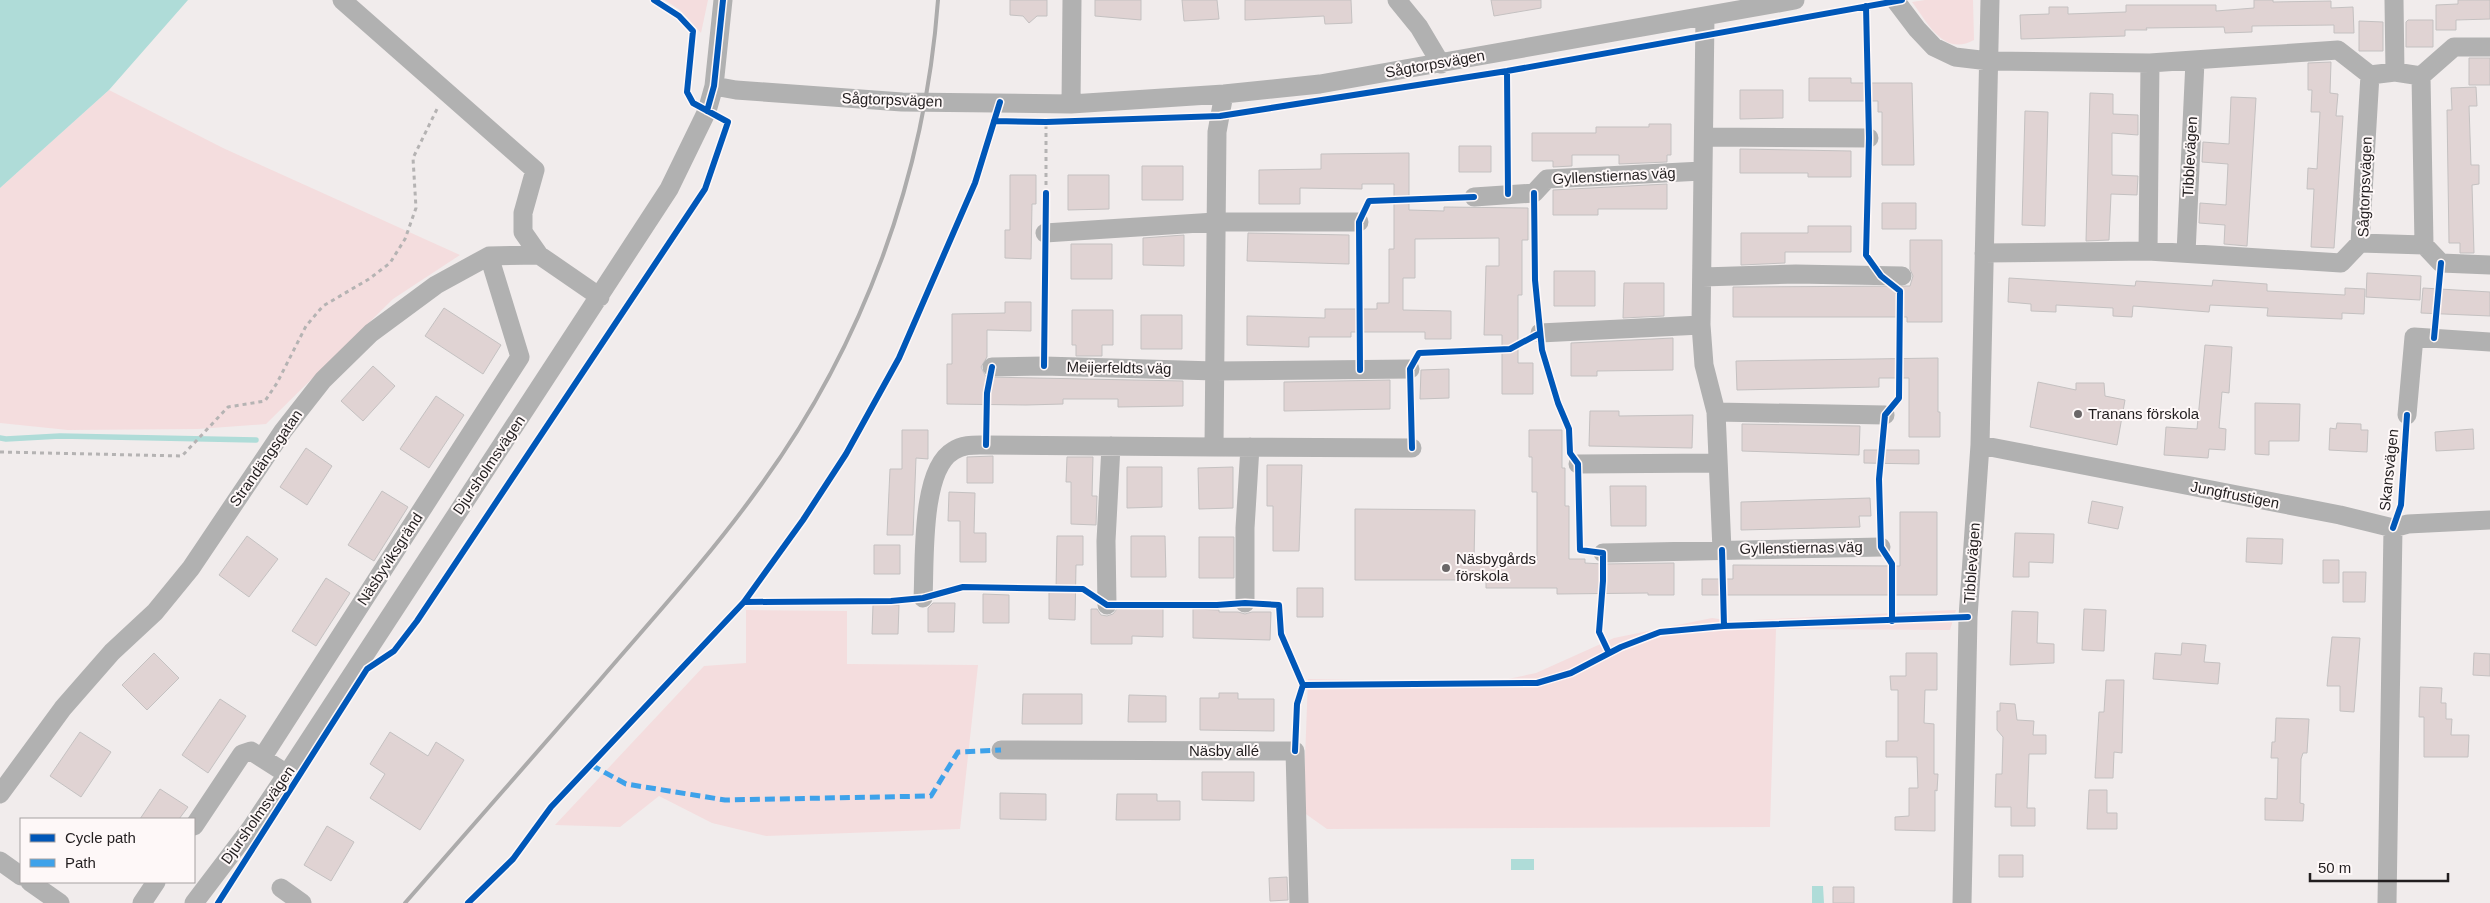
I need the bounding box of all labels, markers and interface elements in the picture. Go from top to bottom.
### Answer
street label: Sågtorpsvägen [1384,46,1486,81]
street label: Sågtorpsvägen [841,89,943,110]
street label: Tibblevägen [2179,116,2200,198]
street label: Sågtorpsvägen [2354,136,2375,238]
street label: Gyllenstiernas väg [1552,164,1676,187]
street label: Meijerfeldts väg [1066,358,1172,377]
place label: Tranans förskola [2088,405,2200,422]
street label: Strandängsgatan [226,406,305,509]
marker: Tranans förskola [2072,408,2084,420]
street label: Djursholmsvägen [449,412,528,518]
street label: Skansvägen [2376,428,2401,512]
street label: Jungfrustigen [2189,478,2281,511]
street label: Näsbyviksgränd [353,509,426,608]
street label: Tibblevägen [1960,522,1983,604]
street label: Gyllenstiernas väg [1739,538,1863,557]
place label: Näsbygårds förskola [1456,550,1536,584]
marker: Näsbygårds förskola [1440,562,1452,574]
street label: Näsby allé [1189,742,1259,759]
street label: Djursholmsvägen [217,762,298,867]
legend [20,818,195,883]
text: Cycle path [65,829,136,846]
scale bar [2310,850,2448,882]
text: Path [65,854,96,871]
text: 50 m [2318,859,2351,876]

